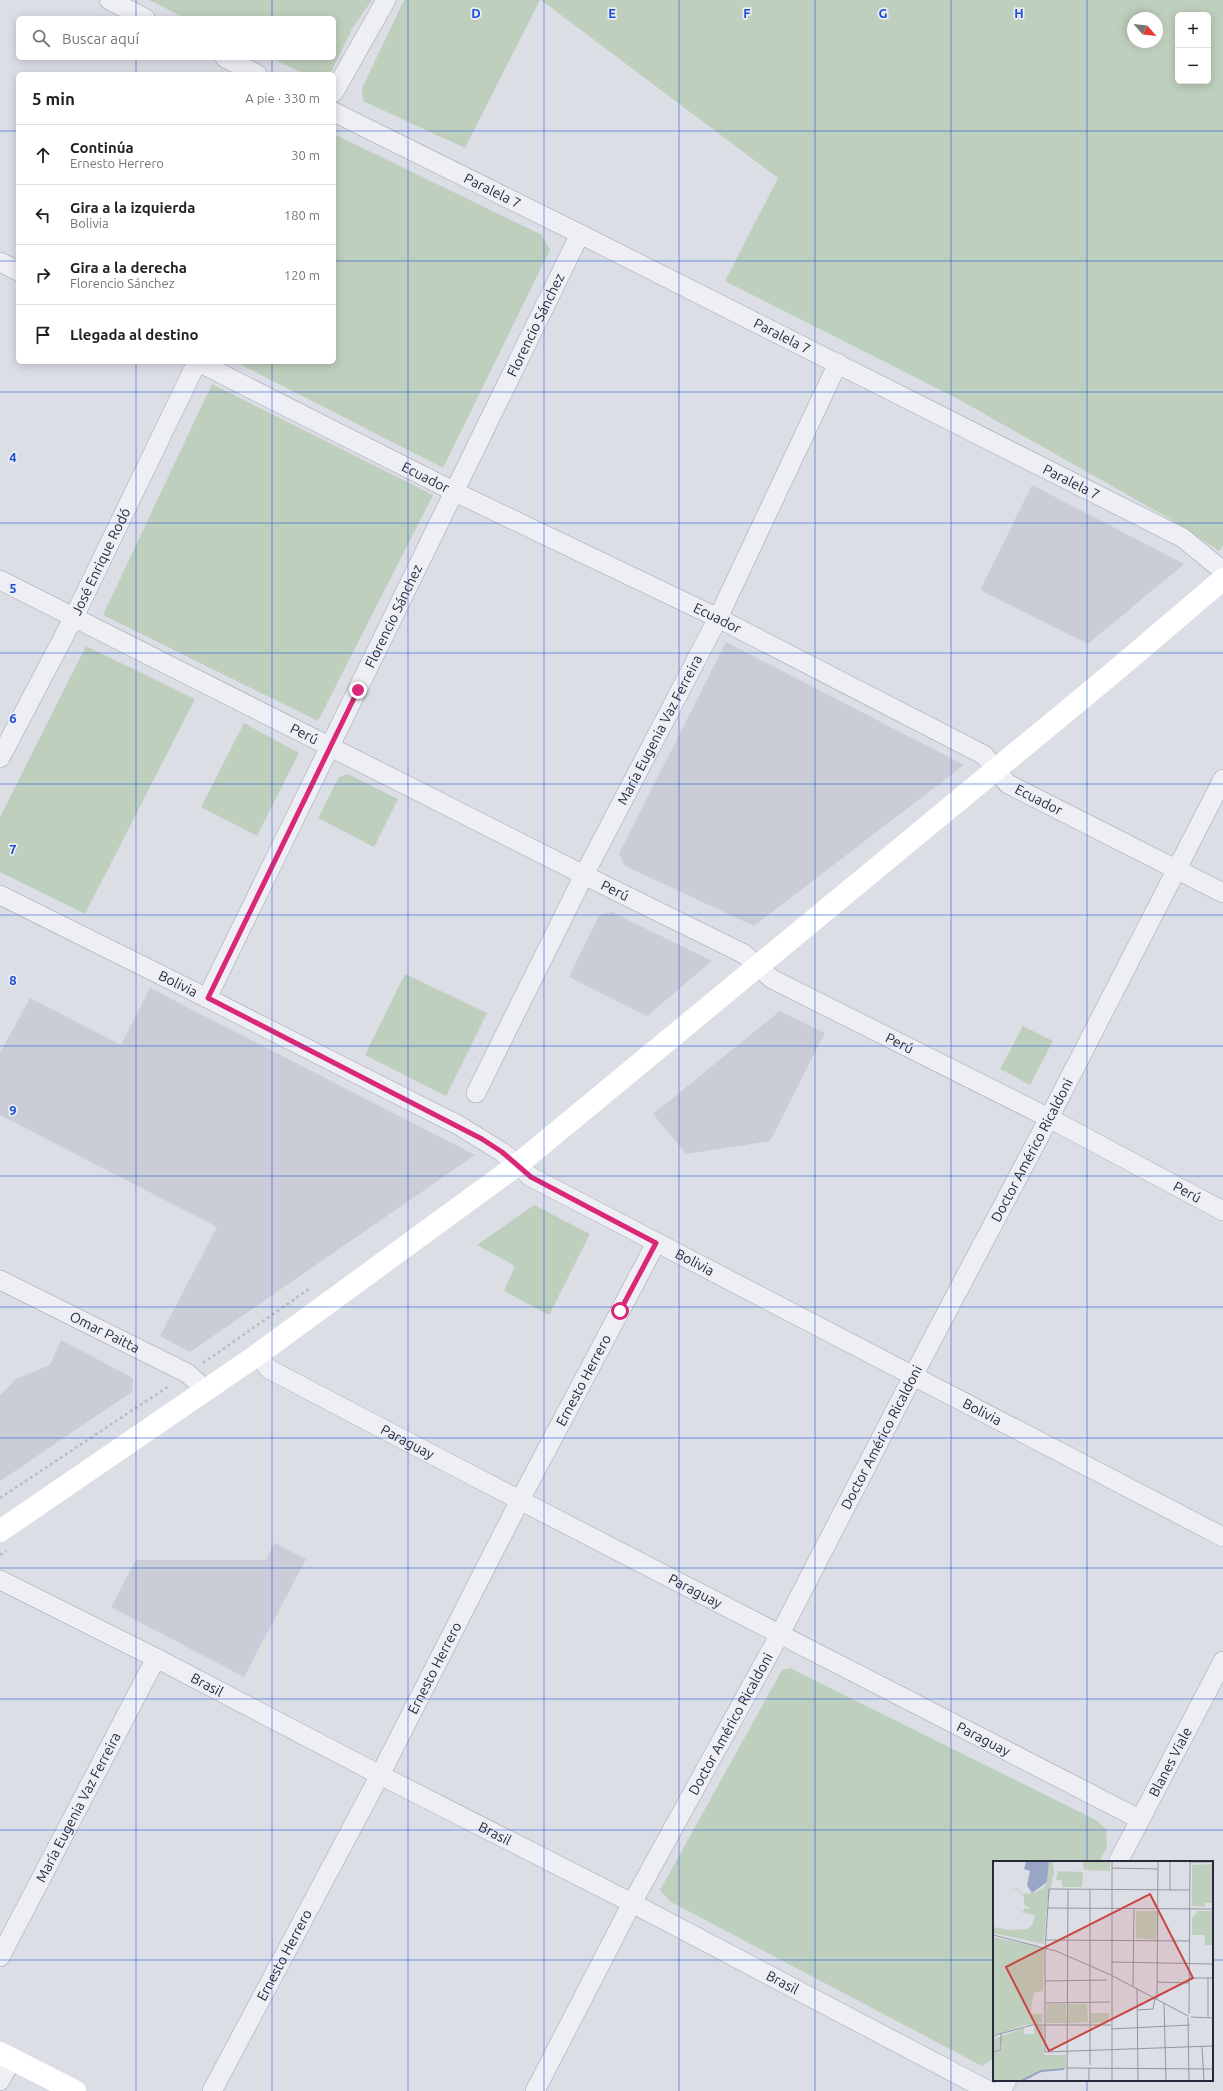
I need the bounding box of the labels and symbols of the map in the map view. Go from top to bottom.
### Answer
text: D [471,6,481,20]
text: E [608,6,616,20]
text: F [743,6,751,20]
text: G [879,6,888,20]
text: H [1014,6,1024,20]
north arrow [1127,12,1163,48]
street label: Paralela 7 [462,170,524,211]
street label: Florencio Sánchez [504,271,568,379]
street label: Paralela 7 [751,315,813,357]
text: 4 [9,450,17,464]
street label: Ecuador [399,458,453,496]
street label: Paralela 7 [1040,461,1102,503]
street label: José Enrique Rodó [68,505,133,618]
street label: Florencio Sánchez [362,562,425,670]
text: 5 [9,581,17,595]
street label: Ecuador [691,599,745,637]
street label: María Eugenia Vaz Ferreira [614,652,705,807]
route end [349,681,367,699]
text: 6 [9,711,17,725]
street label: Perú [288,720,321,747]
street label: Ecuador [1012,781,1066,819]
text: 7 [9,842,17,856]
street label: Perú [599,877,632,904]
street label: Bolivia [156,967,200,1000]
text: 8 [9,973,17,987]
street label: Perú [883,1029,916,1057]
street label: Doctor Américo Ricaldoni [988,1076,1076,1225]
text: 9 [9,1103,17,1117]
street label: Perú [1171,1178,1204,1206]
street label: Bolivia [673,1245,717,1279]
route start [611,1302,629,1320]
street label: Omar Paitta [67,1308,142,1356]
street label: Ernesto Herrero [553,1332,614,1429]
street label: Doctor Américo Ricaldoni [838,1363,925,1512]
street label: Bolivia [960,1395,1004,1428]
street label: Paraguay [378,1421,437,1462]
street label: Paraguay [666,1570,725,1611]
street label: Ernesto Herrero [404,1619,465,1717]
street label: Doctor Américo Ricaldoni [685,1650,776,1798]
street label: Brasil [188,1670,226,1700]
street label: Paraguay [954,1718,1013,1759]
street label: Blanes Viale [1146,1724,1195,1799]
street label: María Eugenia Vaz Ferreira [33,1730,124,1885]
street label: Brasil [476,1818,514,1848]
inset map [993,1861,1213,2081]
street label: Ernesto Herrero [253,1907,315,2003]
street label: Brasil [764,1967,802,1998]

